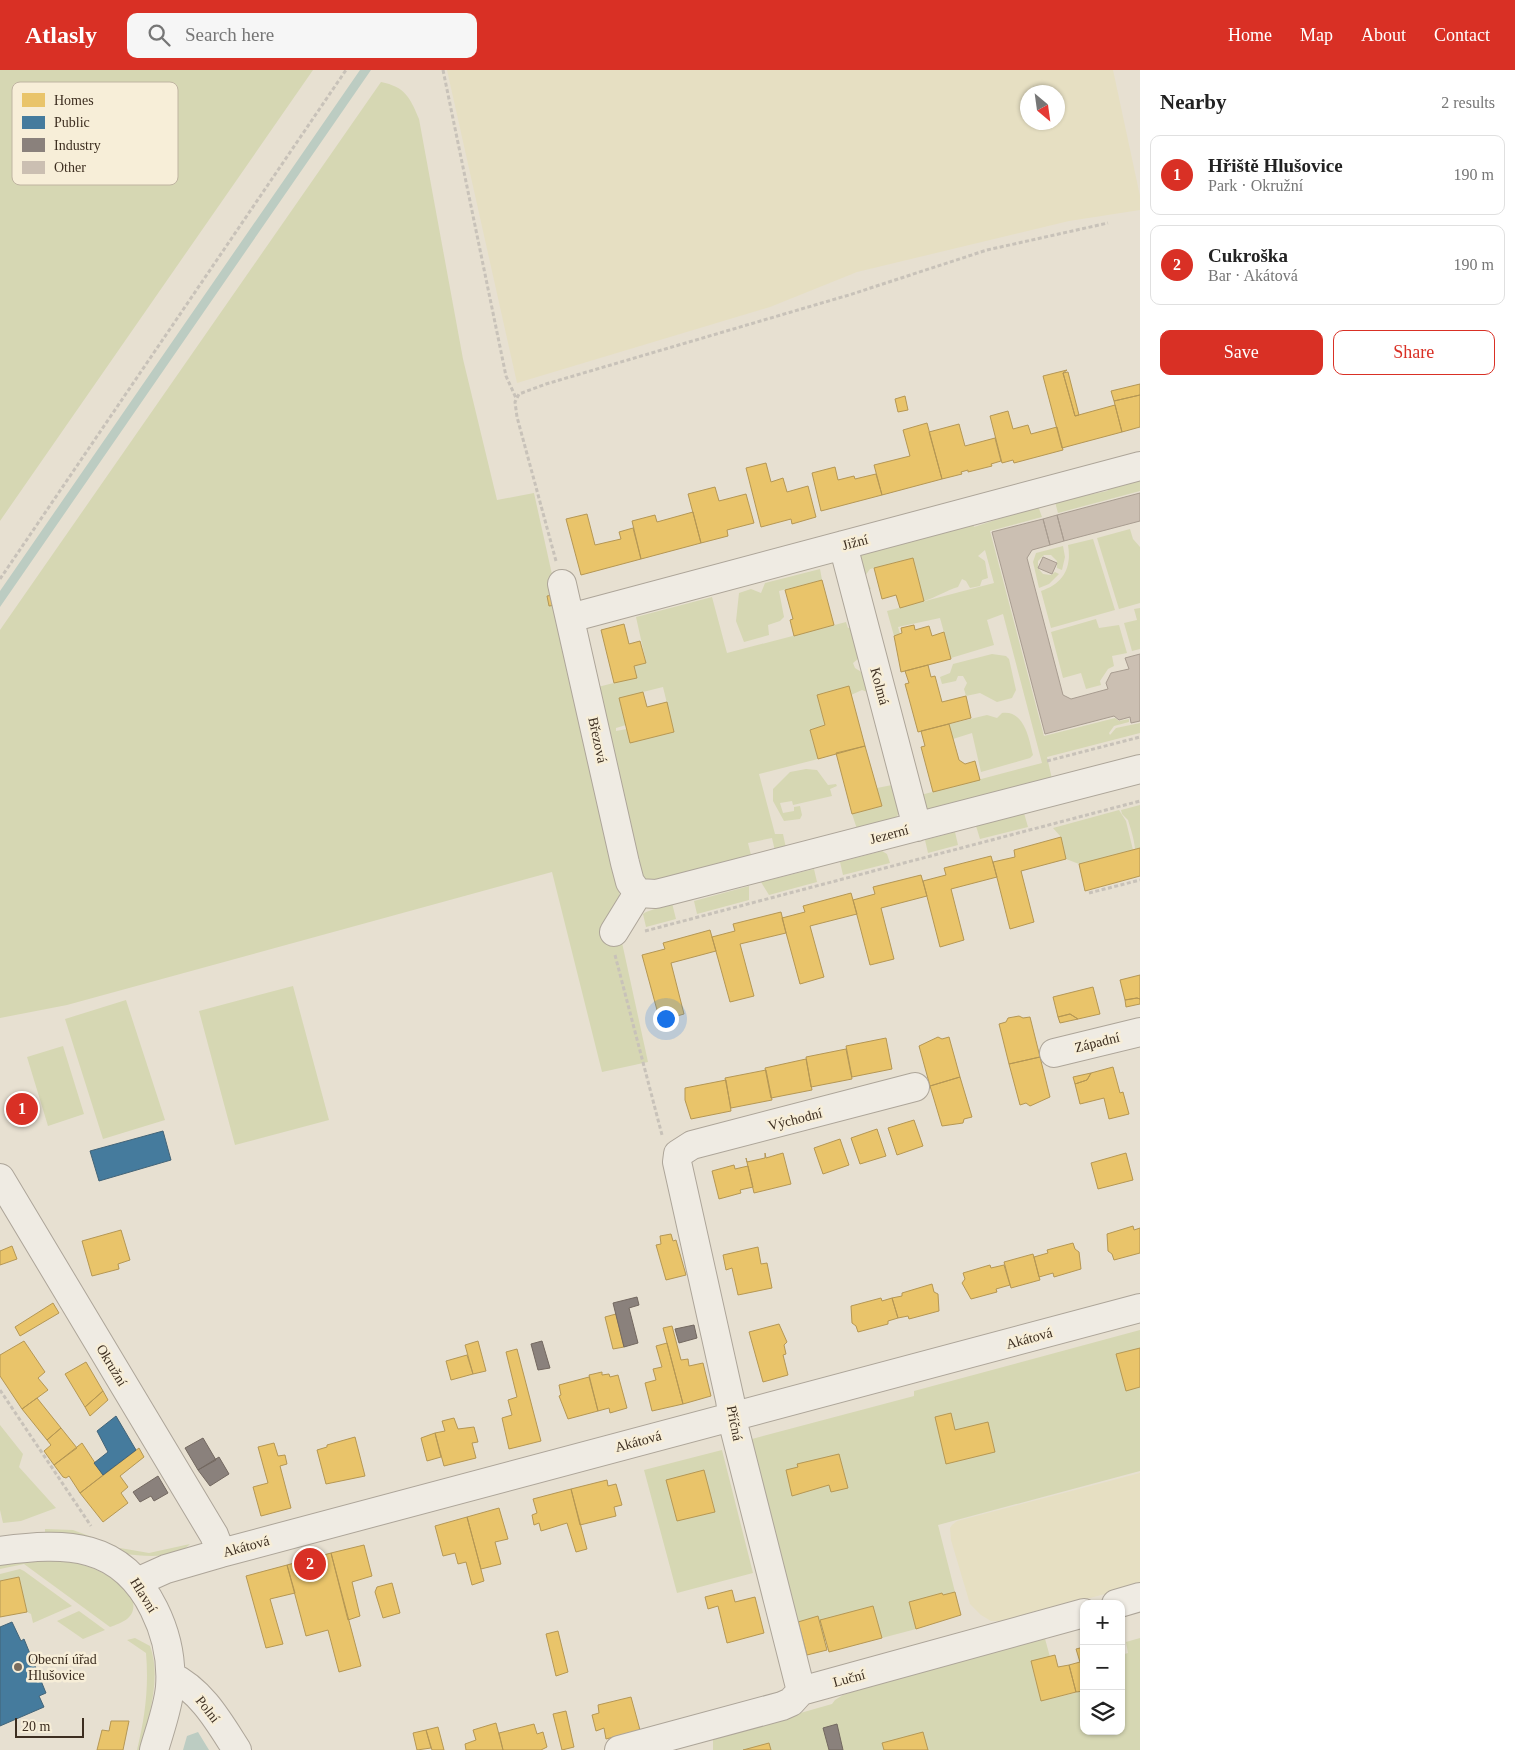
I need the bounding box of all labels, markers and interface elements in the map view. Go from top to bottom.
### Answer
search box [127,13,477,58]
icon: search [145,21,173,49]
text: Atlasly [25,22,97,48]
text: Search here [185,24,274,45]
text: Home [1228,25,1272,45]
text: Map [1300,25,1333,45]
text: About [1361,25,1406,45]
text: Contact [1434,25,1490,45]
legend [12,82,178,185]
north arrow [1020,85,1065,130]
text: Nearby [1160,90,1227,114]
text: Homes [54,93,94,108]
text: 2 results [1441,94,1495,111]
text: Public [54,115,90,130]
text: Industry [54,138,101,153]
text: Hřiště Hlušovice [1208,155,1343,176]
text: Other [54,160,86,175]
text: 1 [1173,166,1181,183]
text: 190 m [1454,166,1494,183]
text: Park · Okružní [1208,177,1303,194]
text: Cukroška [1208,245,1288,266]
text: 2 [1173,256,1181,273]
text: 190 m [1454,256,1494,273]
text: Bar · Akátová [1208,267,1298,284]
button: Save [1160,330,1323,375]
button: Share [1333,330,1495,375]
street label: Jižní [840,532,870,553]
street label: Kolmá [867,666,892,707]
street label: Březová [585,716,610,765]
street label: Jezerní [868,822,910,847]
your location [653,1006,679,1032]
street label: Západní [1073,1030,1121,1055]
pin: 1 [6,1090,38,1128]
street label: Východní [767,1106,824,1133]
street label: Akátová [1004,1325,1055,1352]
street label: Okružní [93,1342,130,1389]
street label: Příčná [724,1404,745,1443]
street label: Akátová [613,1428,664,1455]
street label: Akátová [221,1533,272,1560]
pin: 2 [294,1545,326,1583]
street label: Hlavní [127,1575,160,1615]
map controls [1080,1600,1125,1735]
button: + [1080,1600,1125,1645]
button: − [1080,1645,1125,1690]
place label: Obecní úřad Hlušovice [28,1652,97,1683]
marker: Obecní úřad Hlušovice [12,1661,24,1673]
street label: Luční [831,1667,867,1690]
button: layers [1080,1690,1125,1735]
street label: Polní [193,1693,223,1726]
scale bar [15,1715,84,1738]
text: 20 m [22,1719,50,1734]

